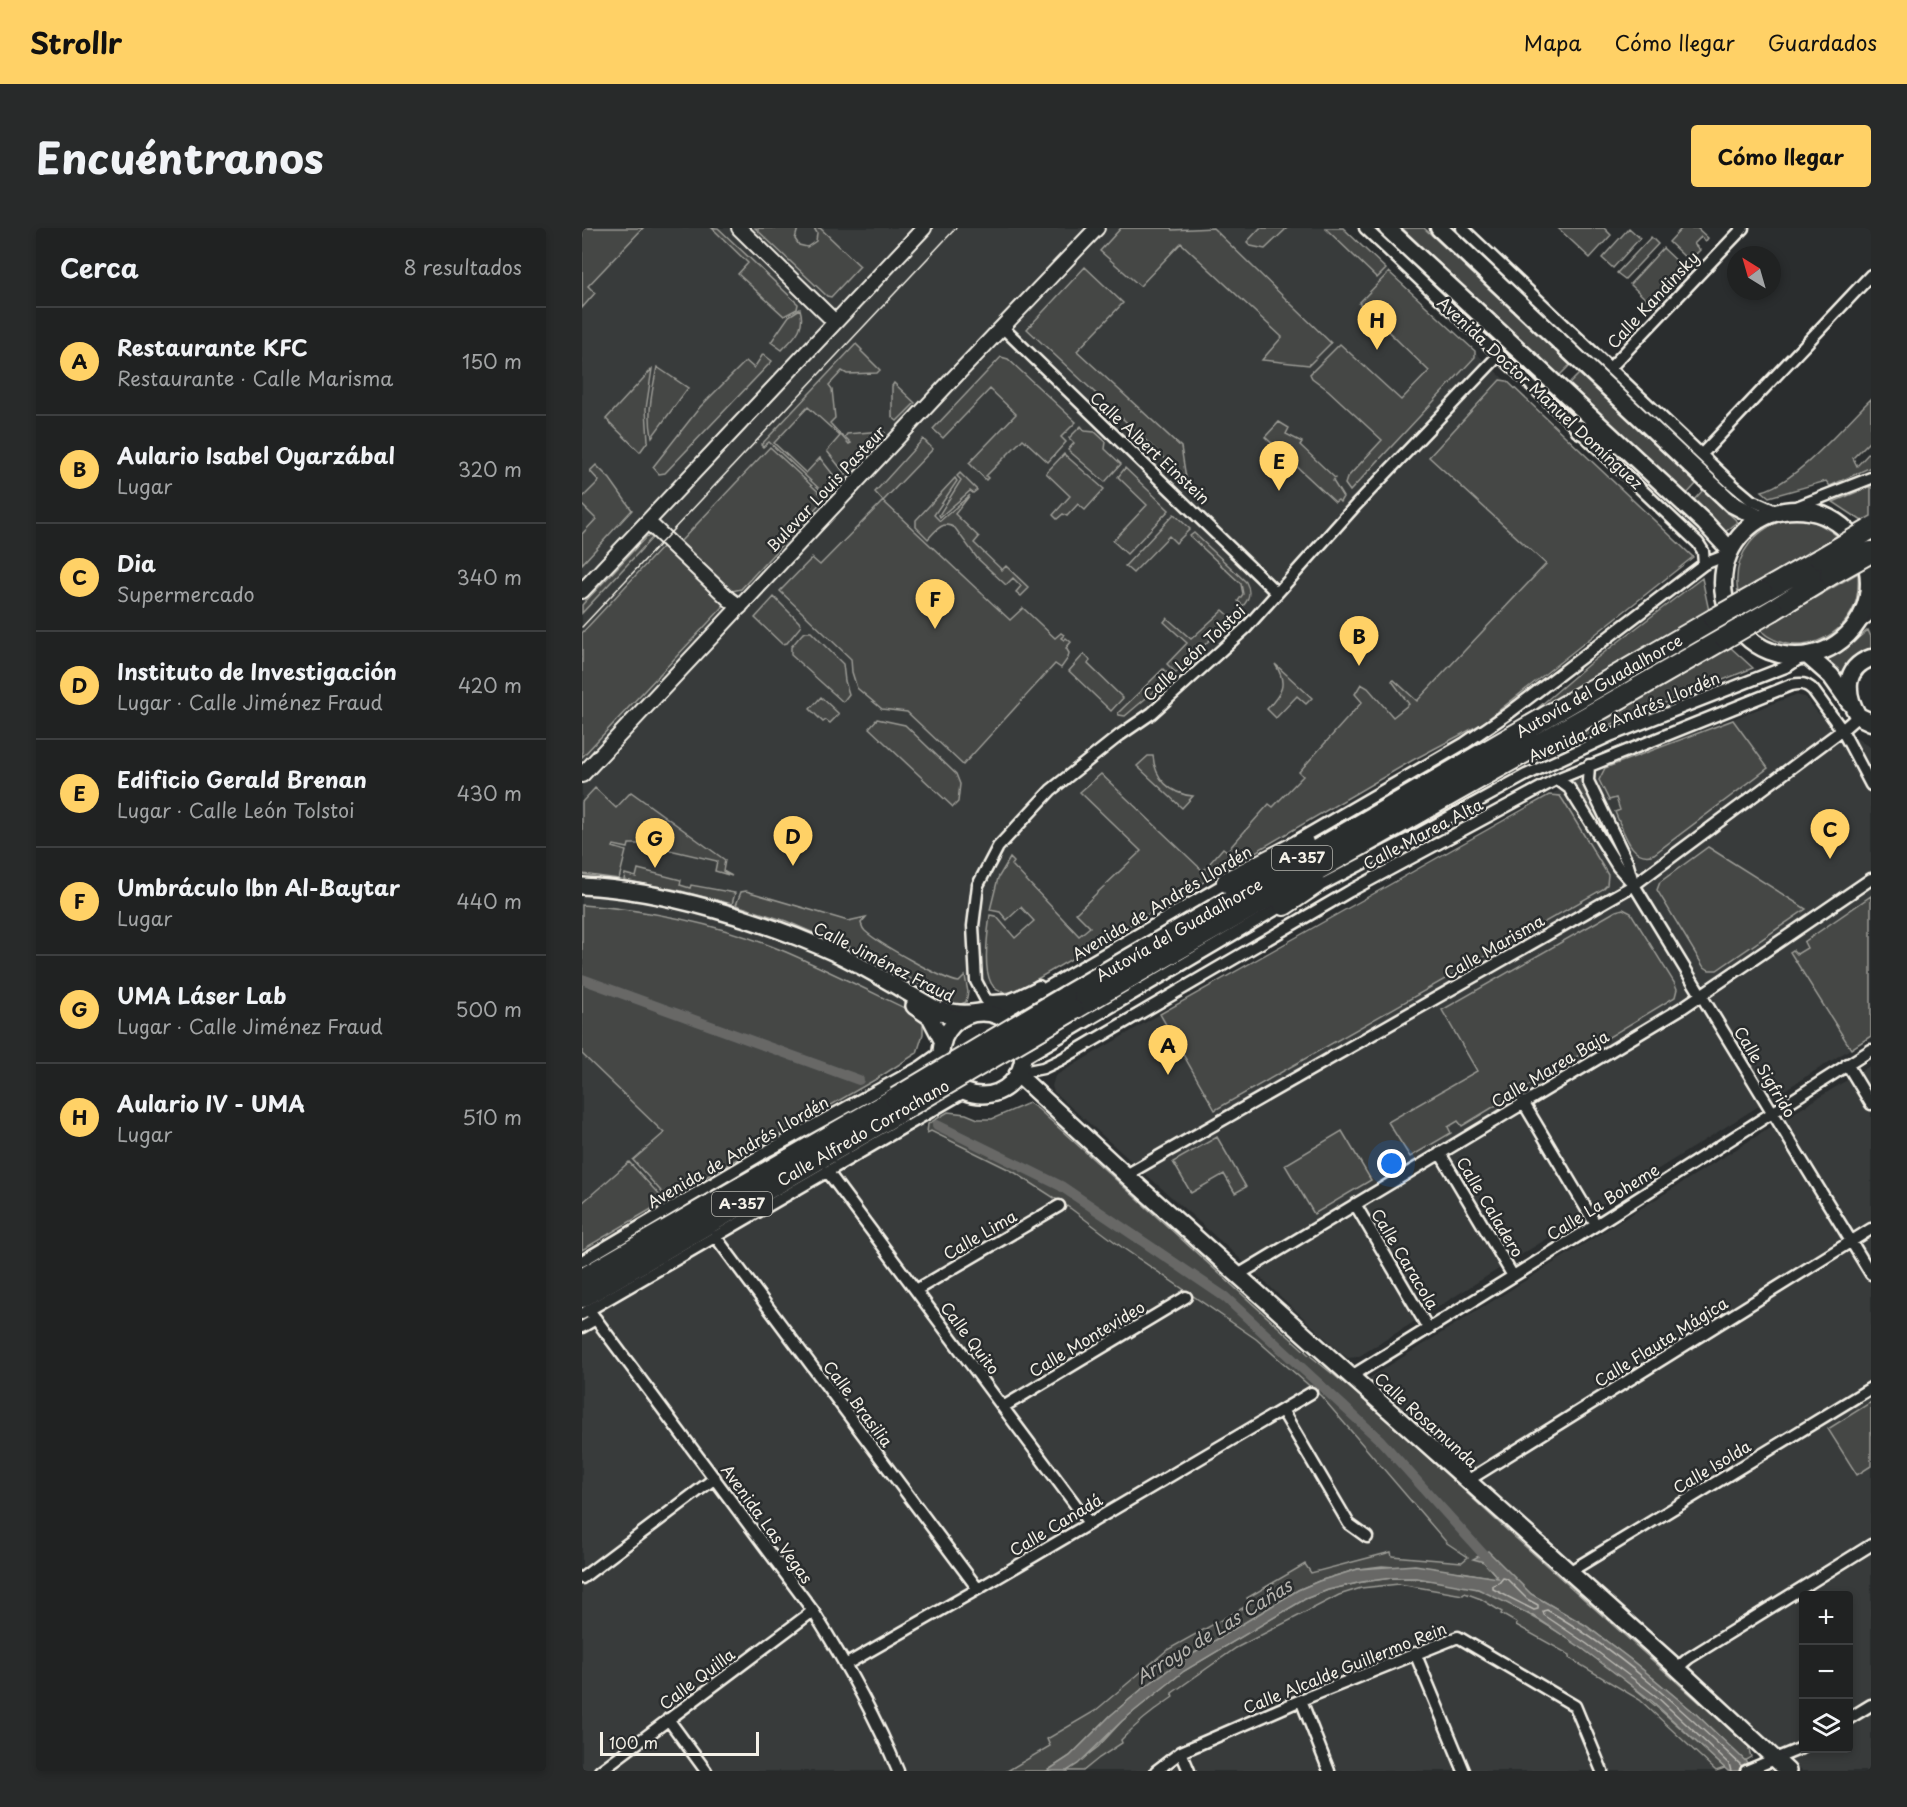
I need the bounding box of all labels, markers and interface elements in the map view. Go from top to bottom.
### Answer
text: Strollr [30,21,122,64]
text: Mapa [1524,26,1582,58]
text: Cómo llegar [1615,26,1735,58]
text: Guardados [1768,26,1877,58]
text: Encuéntranos [36,125,324,188]
button: Cómo llegar [1691,125,1871,187]
street label: Calle Kandinsky [1601,245,1704,353]
north arrow [1727,246,1781,300]
text: Cerca [60,248,139,287]
text: 8 resultados [403,252,522,282]
street label: Avenida Doctor Manuel Domínguez [1433,290,1649,494]
pin: H [1358,300,1396,350]
text: Restaurante KFC [117,330,308,363]
text: A [72,346,87,376]
text: 150 m [462,346,522,376]
text: Restaurante · Calle Marisma [117,363,393,393]
street label: Calle Albert Einstein [1085,385,1216,509]
street label: Bulevar Louis Pasteur [760,419,891,557]
text: Aulario Isabel Oyarzábal [117,438,395,471]
pin: E [1260,442,1298,491]
text: B [73,454,86,484]
text: 320 m [458,454,522,484]
text: Lugar [117,471,172,501]
text: Dia [117,546,156,579]
text: C [72,562,87,592]
text: 340 m [457,562,522,592]
text: Supermercado [117,579,255,609]
pin: F [916,580,954,629]
street label: Calle León Tolstoi [1137,598,1250,706]
pin: B [1340,616,1378,666]
street label: Autovía del Guadalhorce [1511,627,1686,743]
text: Instituto de Investigación [117,654,397,687]
street label: Avenida de Andrés Llordén [1524,665,1723,767]
text: D [72,670,87,700]
text: 420 m [458,670,522,700]
text: Lugar · Calle Jiménez Fraud [117,687,383,717]
text: Edificio Gerald Brenan [117,762,367,795]
text: E [73,778,86,808]
text: 430 m [457,778,522,808]
street label: Calle Marea Alta [1358,791,1487,875]
text: Lugar · Calle León Tolstoi [117,795,355,825]
pin: C [1810,810,1850,859]
pin: D [774,816,812,866]
pin: G [636,818,674,868]
street label: Avenida de Andrés Llordén [1067,839,1256,965]
road number: A-357 [1272,846,1332,870]
text: Umbráculo Ibn Al-Baytar [117,870,400,903]
street label: Autovía del Guadalhorce [1091,871,1266,987]
text: F [74,886,85,916]
text: 440 m [457,886,522,916]
text: Lugar [117,903,172,933]
street label: Calle Marisma [1439,907,1549,985]
street label: Calle Jiménez Fraud [810,915,959,1007]
text: UMA Láser Lab [117,978,286,1011]
text: G [71,994,88,1024]
text: 500 m [455,994,522,1024]
text: Lugar · Calle Jiménez Fraud [117,1011,383,1041]
street label: Calle Sigfrido [1729,1021,1803,1122]
street label: Calle Marea Baja [1486,1023,1613,1113]
pin: A [1148,1026,1188,1075]
street label: Calle Alfredo Corrochano [772,1073,953,1191]
text: Aulario IV - UMA [117,1086,305,1119]
street label: Avenida de Andrés Llordén [642,1089,833,1213]
text: H [72,1102,87,1132]
text: 510 m [462,1102,522,1132]
text: Lugar [117,1119,172,1149]
your location [1377,1149,1406,1178]
street label: Calle Caladero [1451,1152,1530,1261]
street label: Calle La Boheme [1542,1157,1664,1245]
road number: A-357 [712,1192,772,1216]
street label: Calle Lima [938,1203,1021,1265]
street label: Calle Caracola [1366,1203,1446,1314]
street label: Calle Flauta Mágica [1589,1290,1732,1392]
street label: Calle Montevideo [1024,1294,1149,1382]
street label: Calle Quito [935,1296,1006,1379]
street label: Calle Brasilia [818,1355,899,1452]
street label: Calle Rosamunda [1370,1366,1484,1472]
street label: Calle Isolda [1668,1433,1755,1499]
street label: Avenida Las Vegas [716,1459,819,1588]
street label: Calle Canadá [1005,1487,1106,1561]
water label: Arroyo de Las Cañas [1130,1571,1298,1690]
map controls [1799,1591,1853,1753]
button: + [1799,1591,1853,1645]
street label: Calle Alcalde Guillermo Rein [1239,1615,1450,1719]
street label: Calle Quilla [654,1642,739,1715]
button: − [1799,1645,1853,1699]
button: layers [1799,1699,1853,1753]
scale bar [600,1729,759,1756]
text: 100 m [609,1730,658,1754]

